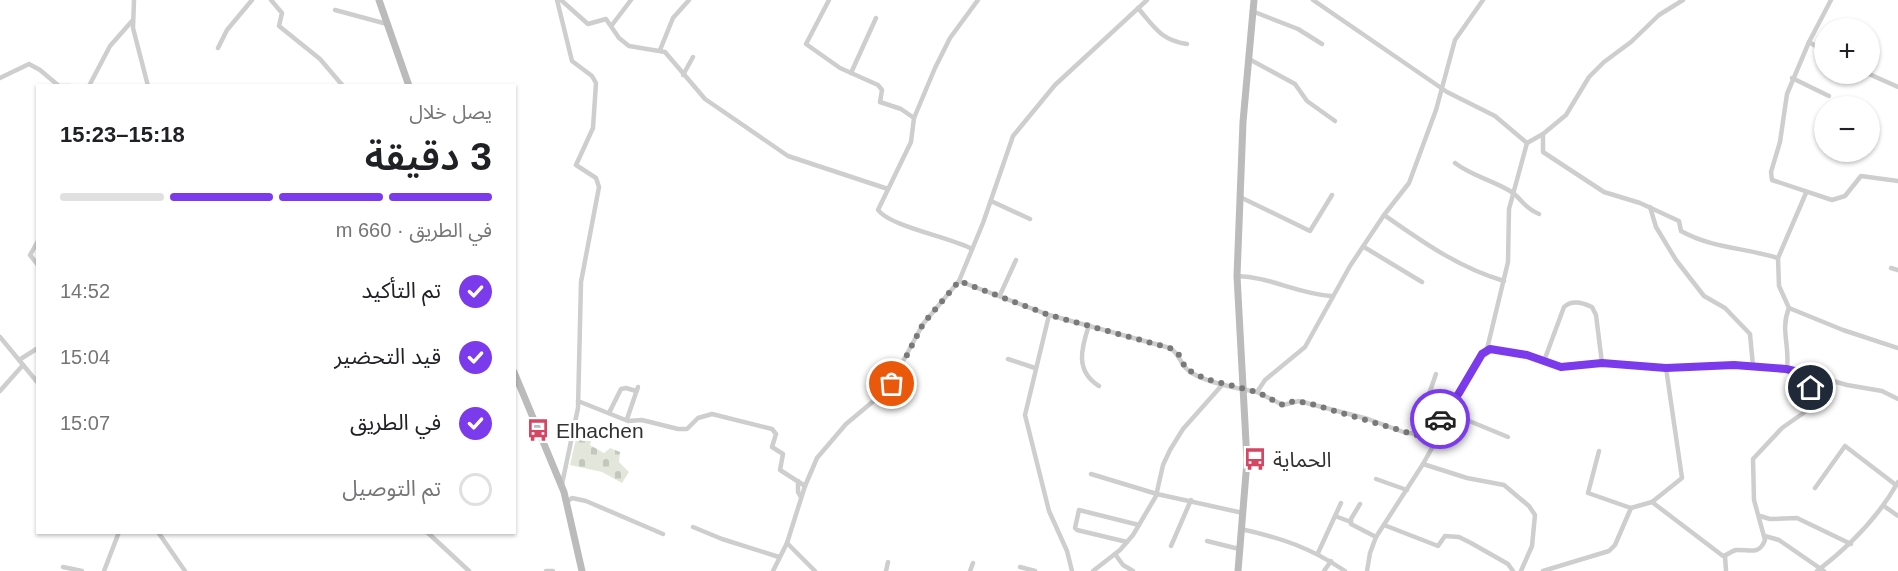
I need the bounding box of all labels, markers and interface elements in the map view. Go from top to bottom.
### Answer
map controls [1814,18,1880,162]
button: + [1814,18,1880,84]
button: − [1814,96,1880,162]
text: يصل خلال [409,101,492,123]
text: 15:18–15:23 [60,122,185,147]
text: 3 دقيقة [365,135,492,178]
text: في الطريق · 660 m [336,219,492,241]
icon: check [459,275,492,308]
text: تم التأكيد [361,278,441,303]
text: 14:52 [60,280,110,302]
icon: check [459,341,492,374]
text: قيد التحضير [334,344,441,369]
text: 15:04 [60,346,110,368]
pin [866,358,917,409]
pin [1785,362,1836,413]
icon: bag [875,367,908,400]
icon: home [1794,371,1827,404]
courier [1410,389,1470,449]
icon: car [1424,403,1457,436]
icon: check [459,407,492,440]
text: في الطريق [350,410,441,435]
text: 15:07 [60,412,110,434]
bus stop icon: Elhachen [525,417,551,443]
place label: Elhachen [556,419,644,442]
bus stop icon: الحماية [1242,446,1268,472]
place label: الحماية [1273,448,1332,471]
text: تم التوصيل [342,476,441,501]

